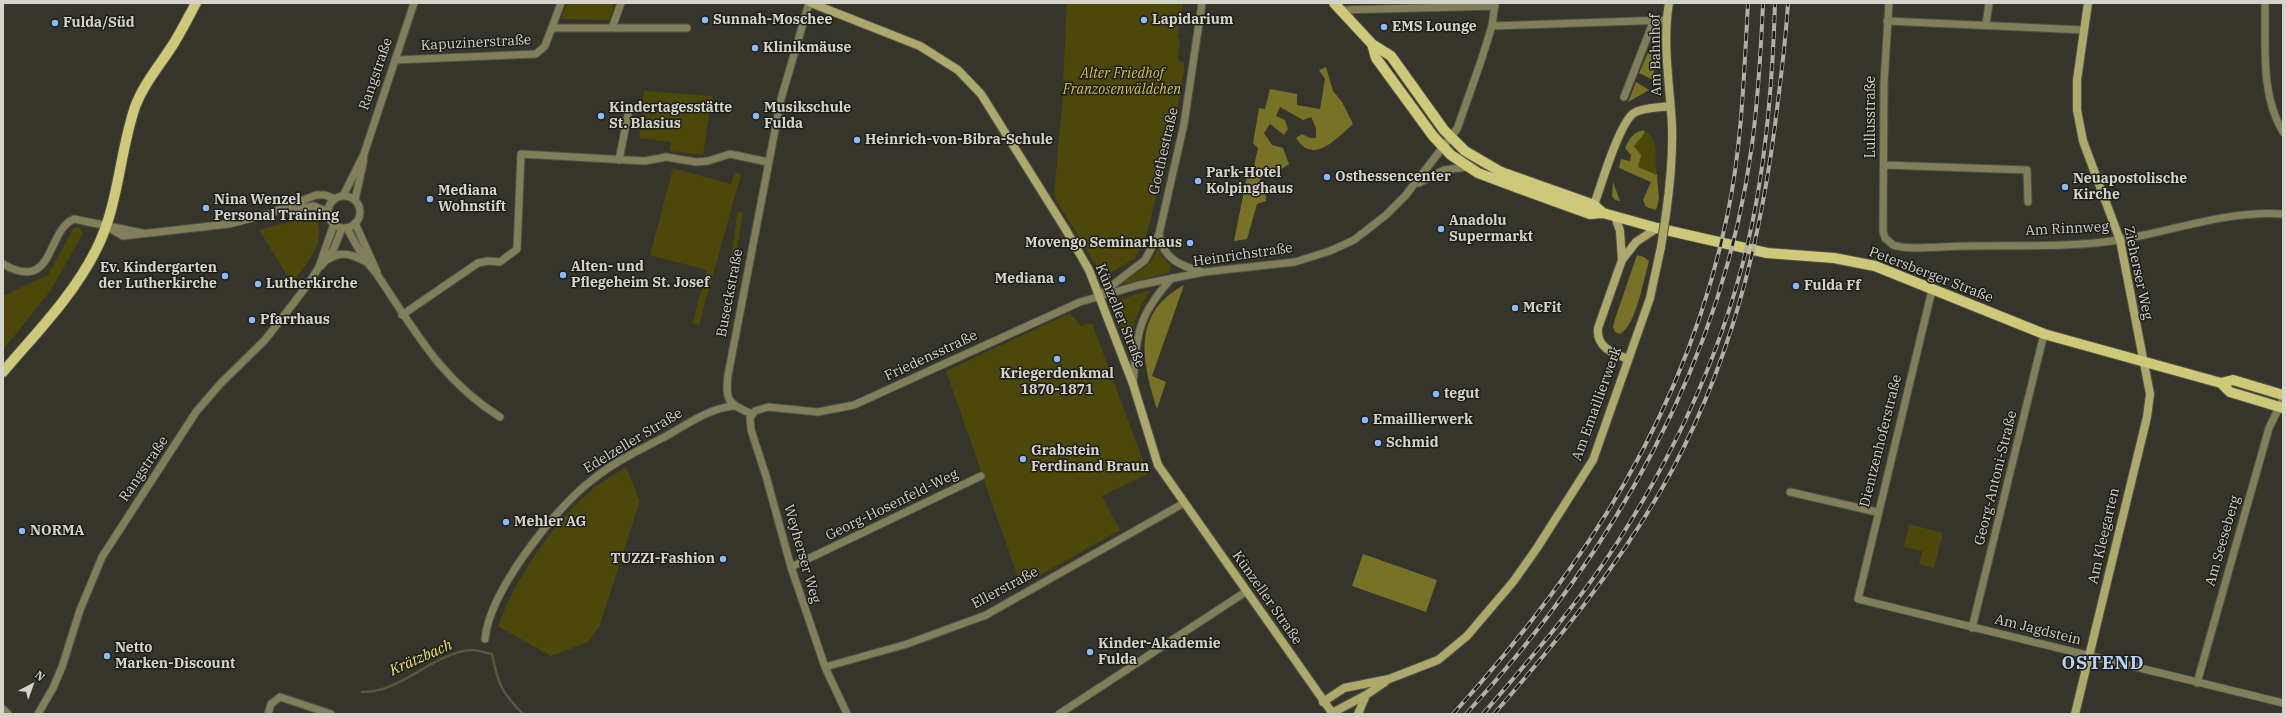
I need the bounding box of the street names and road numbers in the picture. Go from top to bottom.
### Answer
street label: Am Bahnhof [1647,14,1665,96]
street label: Kapuzinerstraße [420,32,532,54]
street label: Rangstraße [356,36,396,112]
street label: Lullusstraße [1863,76,1879,158]
street label: Goethestraße [1146,106,1182,196]
street label: Am Rinnweg [2025,218,2109,240]
street label: Zieherser Weg [2120,225,2156,321]
street label: Heinrichstraße [1192,240,1294,270]
street label: Petersberger Straße [1867,244,1995,306]
street label: Buseckstraße [713,247,747,339]
street label: Künzeller Straße [1092,262,1148,370]
street label: Friedensstraße [882,327,980,385]
street label: Am Emaillierwerk [1569,345,1625,463]
street label: Dientzenhoferstraße [1856,373,1906,509]
street label: Edelzeller Straße [581,405,685,477]
street label: Georg-Antoni-Straße [1971,409,2021,547]
street label: Rangstraße [116,433,172,505]
street label: Georg-Hosenfeld-Weg [823,466,961,544]
street label: Am Kleegarten [2085,486,2123,586]
street label: Am Seeseberg [2202,494,2244,588]
street label: Weyherser Weg [780,503,824,605]
street label: Künzeller Straße [1228,548,1306,648]
street label: Ellerstraße [969,563,1041,613]
street label: Am Jagdstein [1993,611,2083,649]

